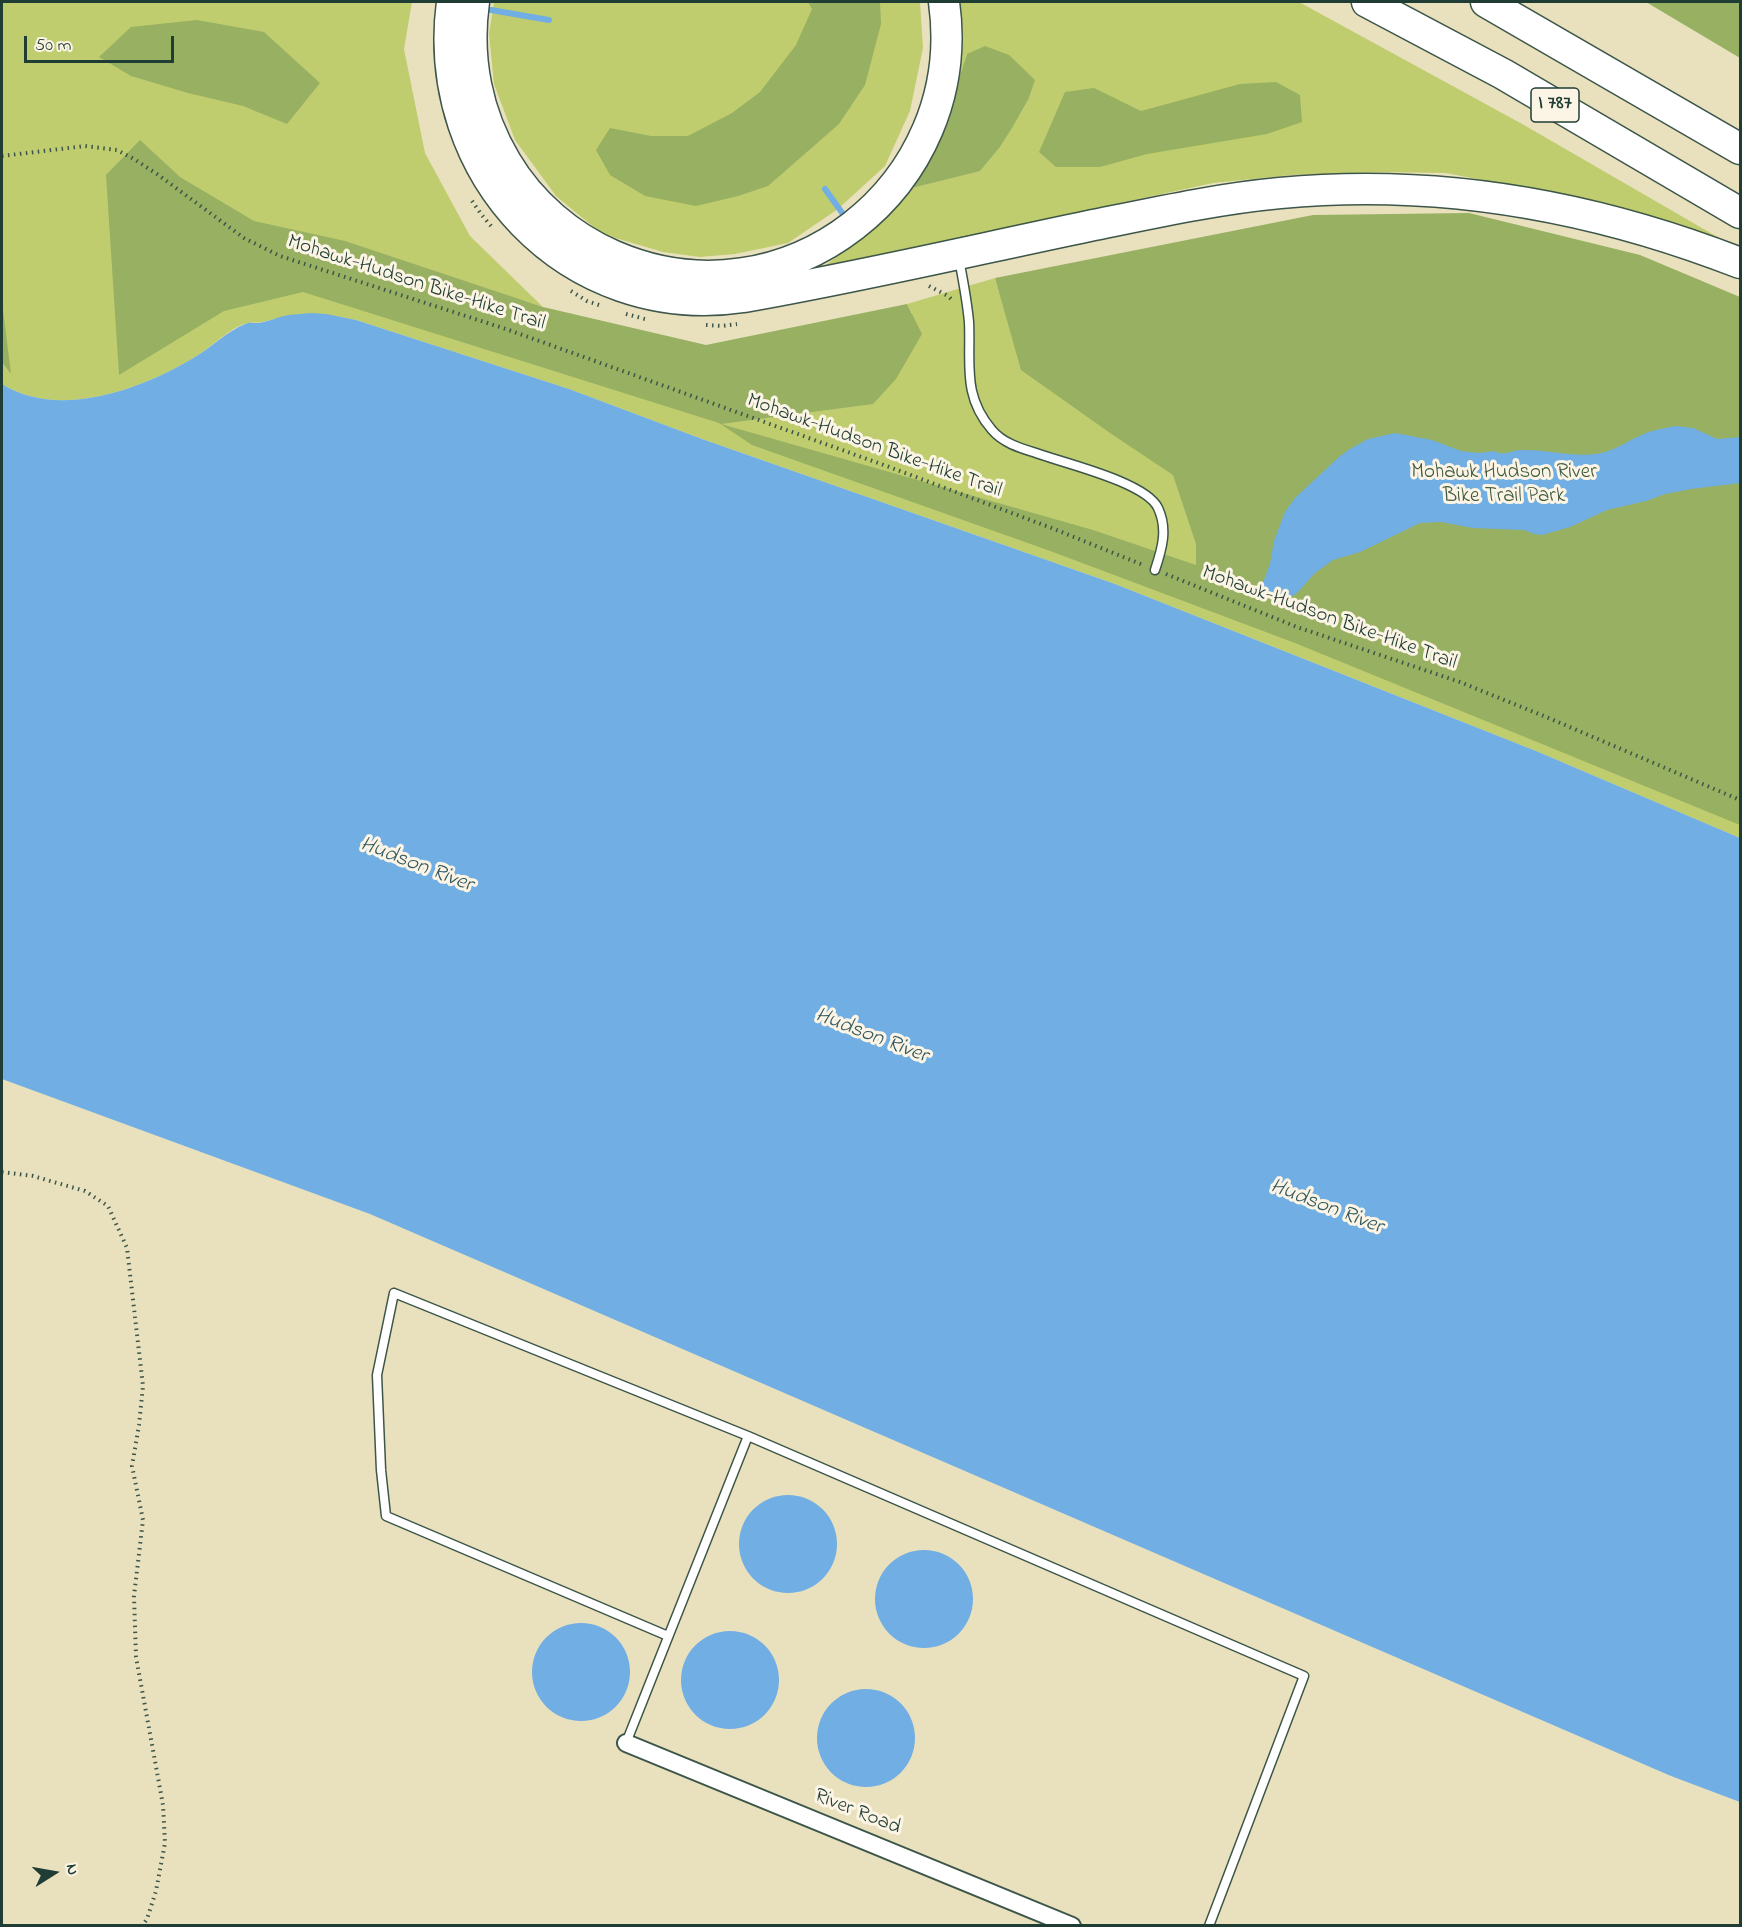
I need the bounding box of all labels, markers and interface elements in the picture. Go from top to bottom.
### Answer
scale bar [27,24,177,62]
text: 50 m [35,33,72,59]
road number: I 787 [1531,88,1579,122]
street label: Mohawk-Hudson Bike-Hike Trail [284,230,548,338]
street label: Mohawk-Hudson Bike-Hike Trail [743,389,1005,505]
park label: Mohawk Hudson River Bike Trail Park [1411,461,1597,511]
street label: Mohawk-Hudson Bike-Hike Trail [1198,561,1460,677]
water label: Hudson River [356,832,476,900]
water label: Hudson River [811,1003,931,1071]
water label: Hudson River [1266,1174,1386,1242]
street label: River Road [810,1784,904,1842]
north arrow [24,1843,84,1903]
text: N [59,1862,84,1877]

